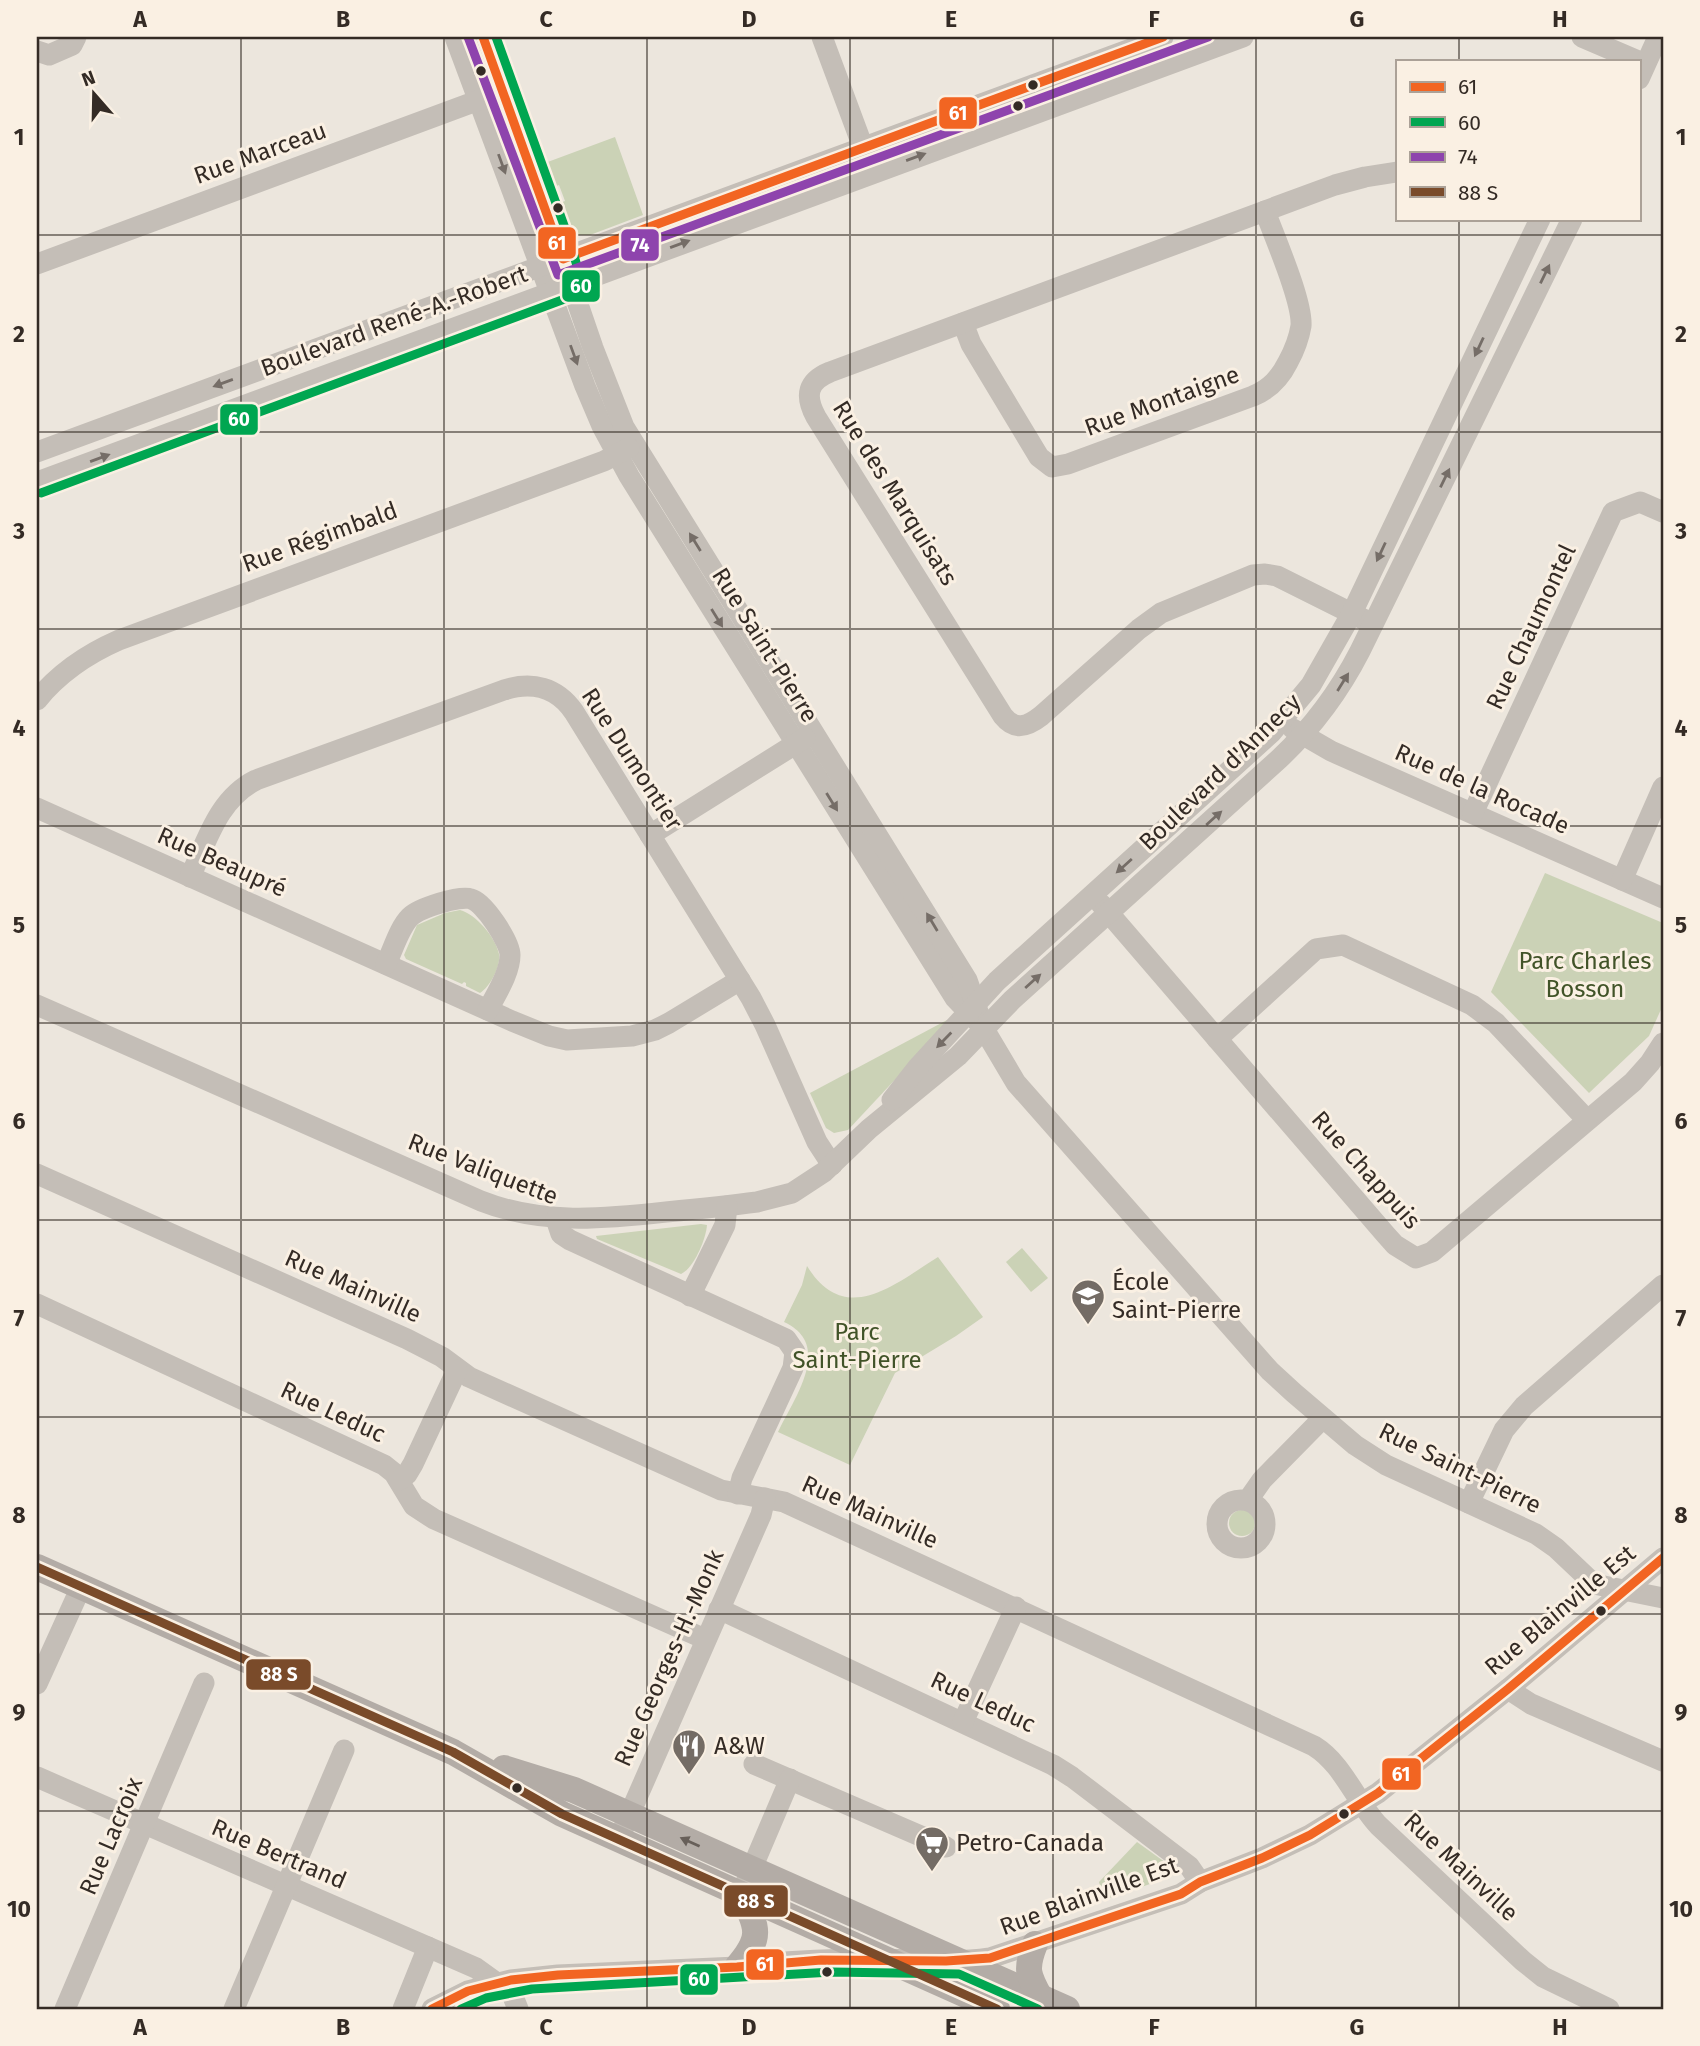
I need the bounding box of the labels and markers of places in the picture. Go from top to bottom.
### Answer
unlabelled marker [474,64,488,78]
unlabelled marker [1026,78,1040,92]
unlabelled marker [1011,99,1025,113]
unlabelled marker [551,201,565,215]
place label: École Saint-Pierre [1112,1267,1241,1324]
school or university icon: École Saint-Pierre [1069,1277,1107,1326]
unlabelled marker [1594,1604,1608,1618]
restaurant icon: A&W [670,1727,708,1776]
place label: A&W [714,1732,765,1760]
unlabelled marker [510,1781,524,1795]
unlabelled marker [1337,1807,1351,1821]
supermarket icon: Petro-Canada [913,1824,951,1873]
place label: Petro-Canada [956,1829,1104,1857]
unlabelled marker [820,1965,834,1979]

